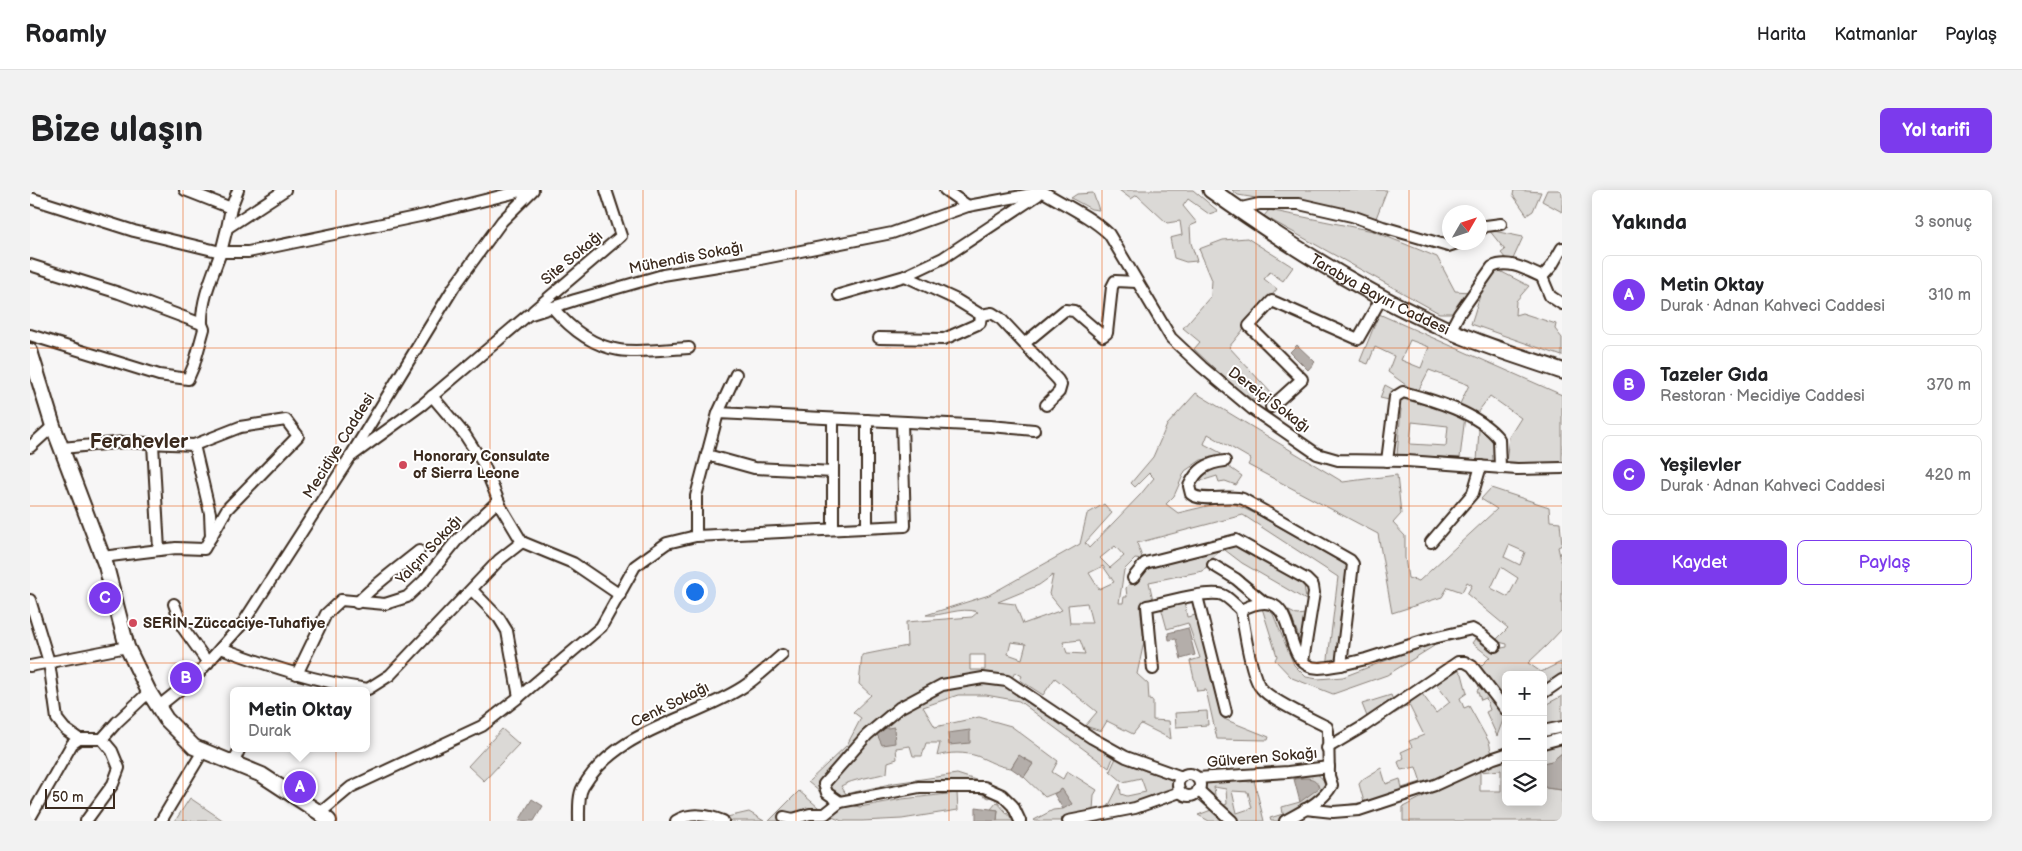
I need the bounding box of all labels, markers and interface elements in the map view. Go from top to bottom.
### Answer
text: Roamly [25,20,106,49]
text: Harita [1757,24,1806,45]
text: Katmanlar [1834,24,1917,45]
text: Paylaş [1945,24,1997,45]
button: Yol tarifi [1880,108,1992,153]
text: Bize ulaşın [30,109,203,152]
north arrow [1442,205,1487,250]
text: Yakında [1612,210,1687,235]
text: 3 sonuç [1914,213,1972,232]
street label: Site Sokağı [537,227,607,289]
street label: Mühendis Sokağı [627,238,745,278]
street label: Tarabya Bayırı Caddesi [1307,249,1453,339]
text: Metin Oktay [1660,274,1764,297]
text: A [1624,286,1634,305]
text: 310 m [1928,286,1971,305]
text: Durak · Adnan Kahveci Caddesi [1660,297,1885,316]
street label: Dereiçi Sokağı [1224,363,1314,437]
text: Tazeler Gıda [1660,364,1769,387]
text: B [1623,376,1635,395]
text: 370 m [1926,376,1971,395]
text: Restoran · Mecidiye Caddesi [1660,387,1865,406]
street label: Mecidiye Caddesi [299,390,379,502]
district label: Ferahevler [90,430,189,454]
place label: Honorary Consulate of Sierra Leone [413,447,550,483]
text: Yeşilevler [1660,454,1741,477]
marker: Honorary Consulate of Sierra Leone [397,459,409,471]
text: C [1623,466,1635,485]
text: 420 m [1925,466,1971,485]
text: Durak · Adnan Kahveci Caddesi [1660,477,1885,496]
street label: Yalçın Sokağı [391,511,466,590]
button: Kaydet [1612,540,1787,585]
button: Paylaş [1797,540,1972,585]
pin: C [89,579,121,617]
your location [682,579,708,605]
place label: SERİN-Züccaciye-Tuhafiye [143,613,326,633]
marker: SERİN-Züccaciye-Tuhafiye [127,617,139,629]
pin: B [170,659,202,697]
map controls [1502,671,1547,806]
button: + [1502,671,1547,716]
street label: Cenk Sokağı [628,678,712,732]
popup [230,687,370,752]
text: Metin Oktay [248,699,352,722]
button: − [1502,716,1547,761]
text: Durak [248,722,291,741]
street label: Gülveren Sokağı [1206,744,1318,772]
button: layers [1502,761,1547,806]
pin: A [284,768,316,806]
scale bar [45,786,115,809]
text: 50 m [52,789,84,806]

